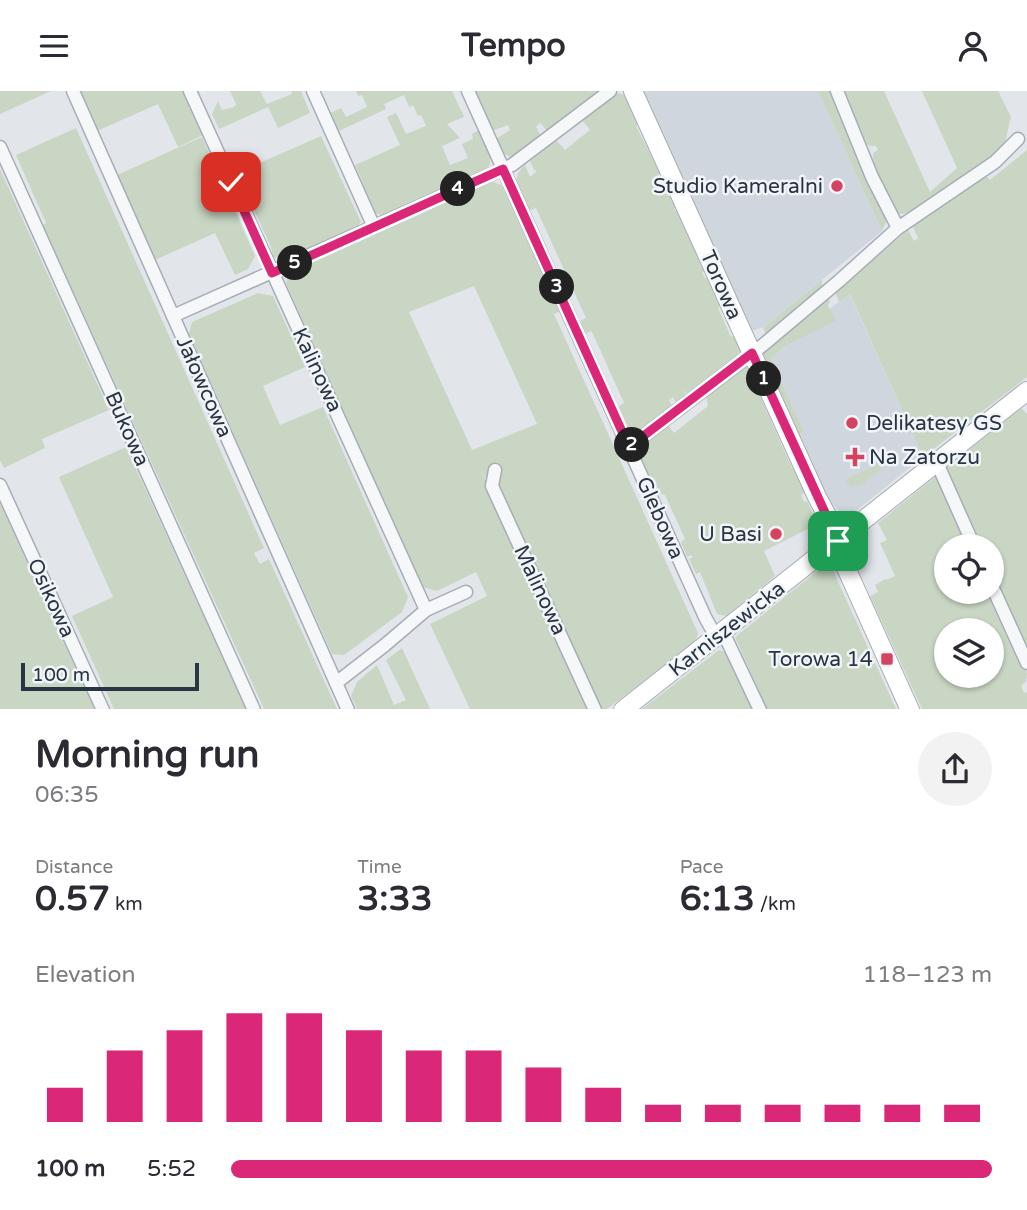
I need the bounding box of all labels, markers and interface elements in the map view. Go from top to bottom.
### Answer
icon: menu [35,27,73,65]
text: Tempo [461,27,566,65]
icon: person [954,27,992,65]
pin [201,152,261,212]
icon: check [212,163,250,201]
pin: 4 [440,171,476,207]
place label: Studio Kameralni [653,174,823,199]
text: 4 [452,177,463,199]
marker: Studio Kameralni [829,178,845,194]
pin: 5 [278,245,312,281]
street label: Torowa [695,247,747,323]
text: 5 [289,251,300,273]
pin: 3 [540,269,574,305]
text: 3 [551,275,562,297]
street label: Kalinowa [287,324,347,416]
street label: Jałowcowa [171,333,237,441]
pin: 1 [746,361,782,397]
text: 1 [758,367,769,389]
street label: Bukowa [99,388,155,470]
place label: Delikatesy GS [866,411,1002,436]
marker: Delikatesy GS [844,415,860,431]
pin: 2 [614,427,650,463]
text: 2 [626,433,637,455]
place label: Na Zatorzu [869,445,980,470]
marker: Na Zatorzu [847,449,863,465]
street label: Glebowa [631,473,689,563]
pin [808,511,868,571]
place label: U Basi [699,522,762,547]
icon: arrive [819,522,857,560]
marker: U Basi [768,526,784,542]
map controls [934,534,1004,688]
button: locate [934,534,1004,604]
street label: Malinowa [508,541,572,639]
street label: Osikowa [22,554,80,642]
street label: Karniszewicka [664,576,790,682]
button: layers [934,618,1004,688]
place label: Torowa 14 [768,647,873,672]
marker: Torowa 14 [879,651,895,667]
scale bar [21,661,200,692]
text: 100 m [32,664,90,686]
text: Morning run [35,732,259,778]
button: share [918,732,992,806]
text: 06:35 [35,781,99,809]
text: Distance [35,856,113,878]
text: Time [357,856,402,878]
text: Pace [680,856,723,878]
text: 0.57 [35,878,110,920]
text: 3:33 [357,878,432,920]
text: 6:13 [680,878,755,920]
text: km [110,893,143,915]
text: /km [755,893,796,915]
text: Elevation [35,961,136,989]
text: 118–123 m [863,961,992,989]
text: 100 m [35,1155,105,1183]
text: 5:52 [147,1155,196,1183]

